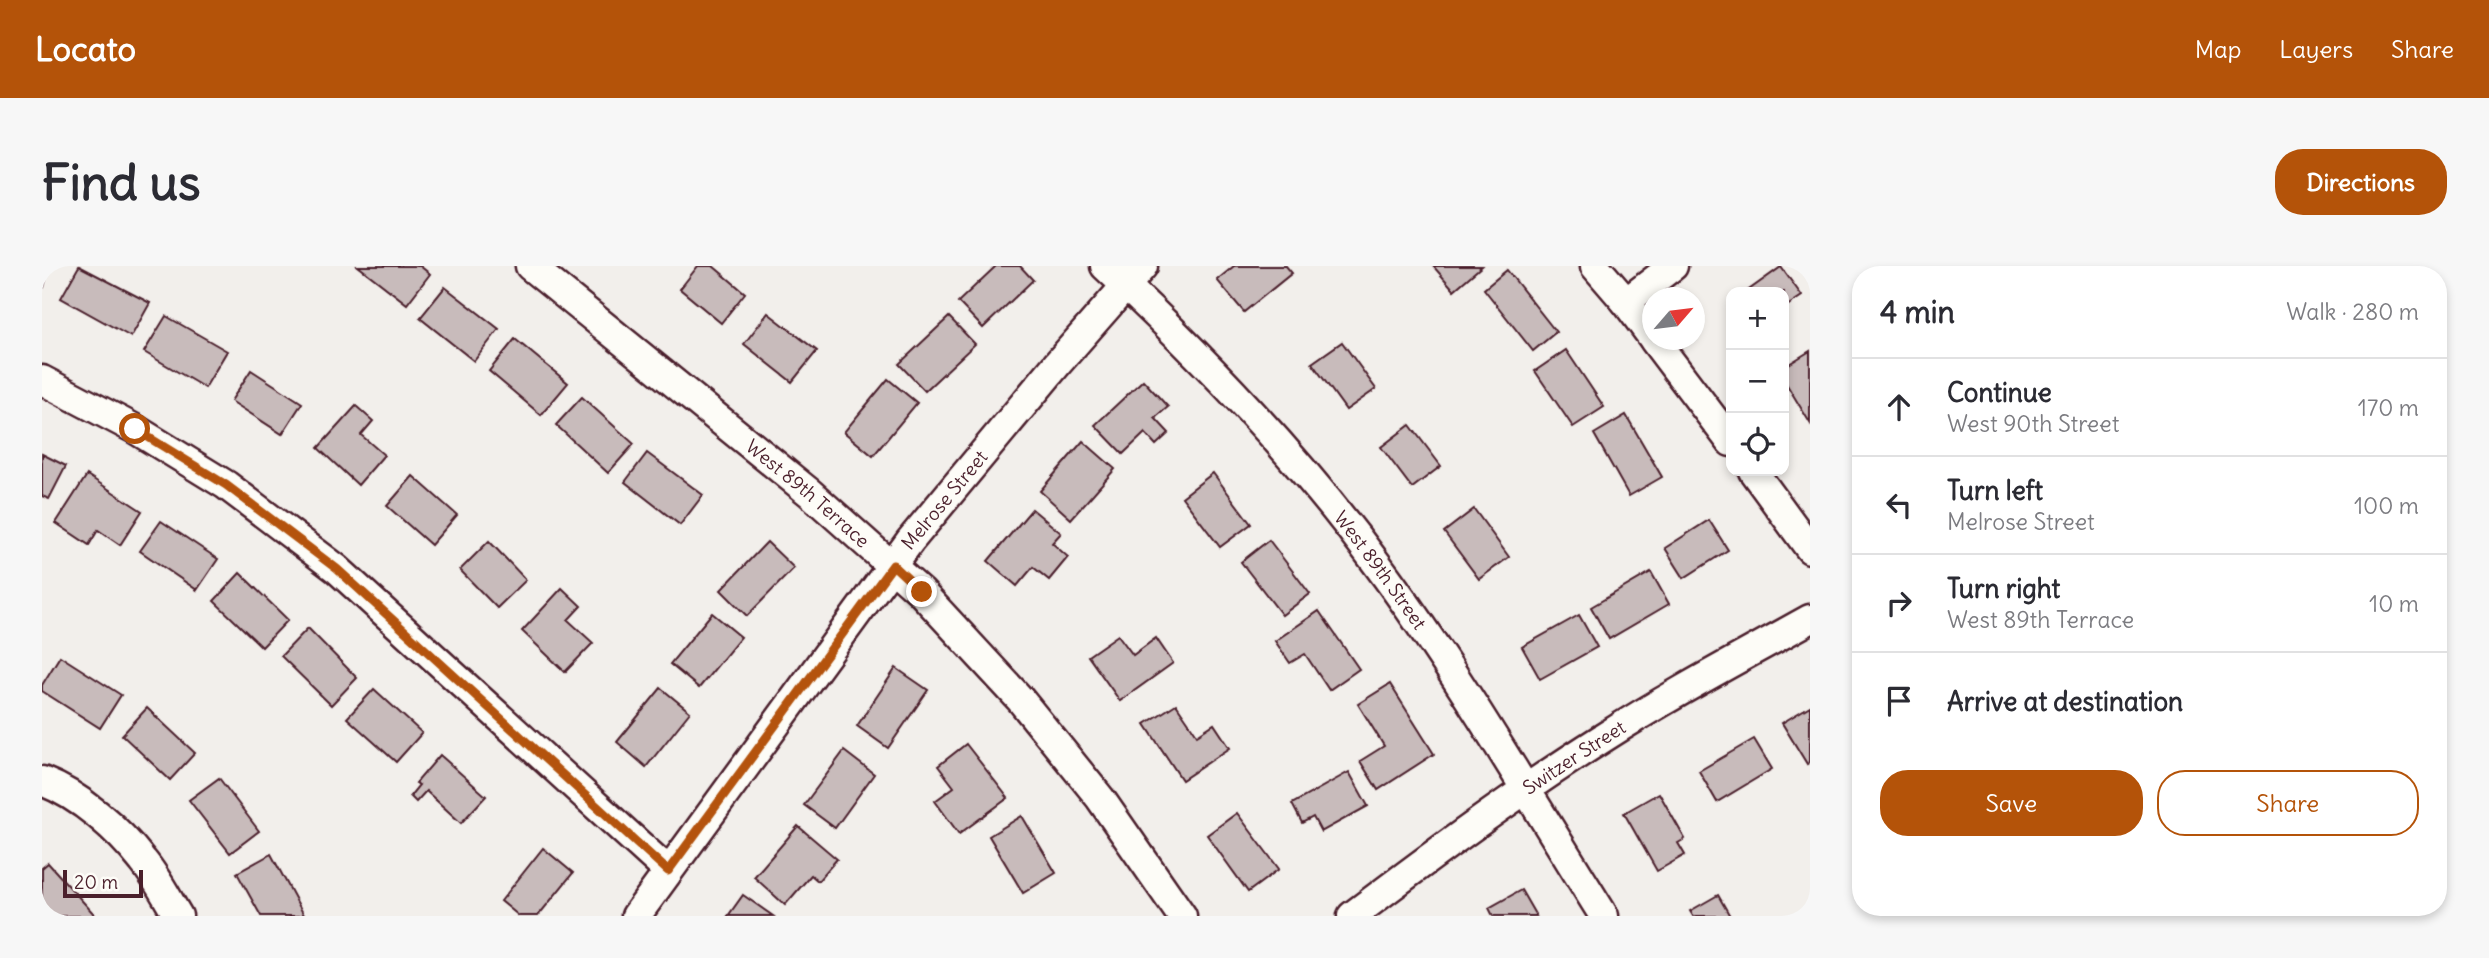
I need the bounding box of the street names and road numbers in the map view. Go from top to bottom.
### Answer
street label: West 89th Terrace [741,434,875,552]
street label: Melrose Street [896,445,993,554]
street label: West 89th Street [1329,506,1432,634]
street label: Switzer Street [1518,715,1630,800]

